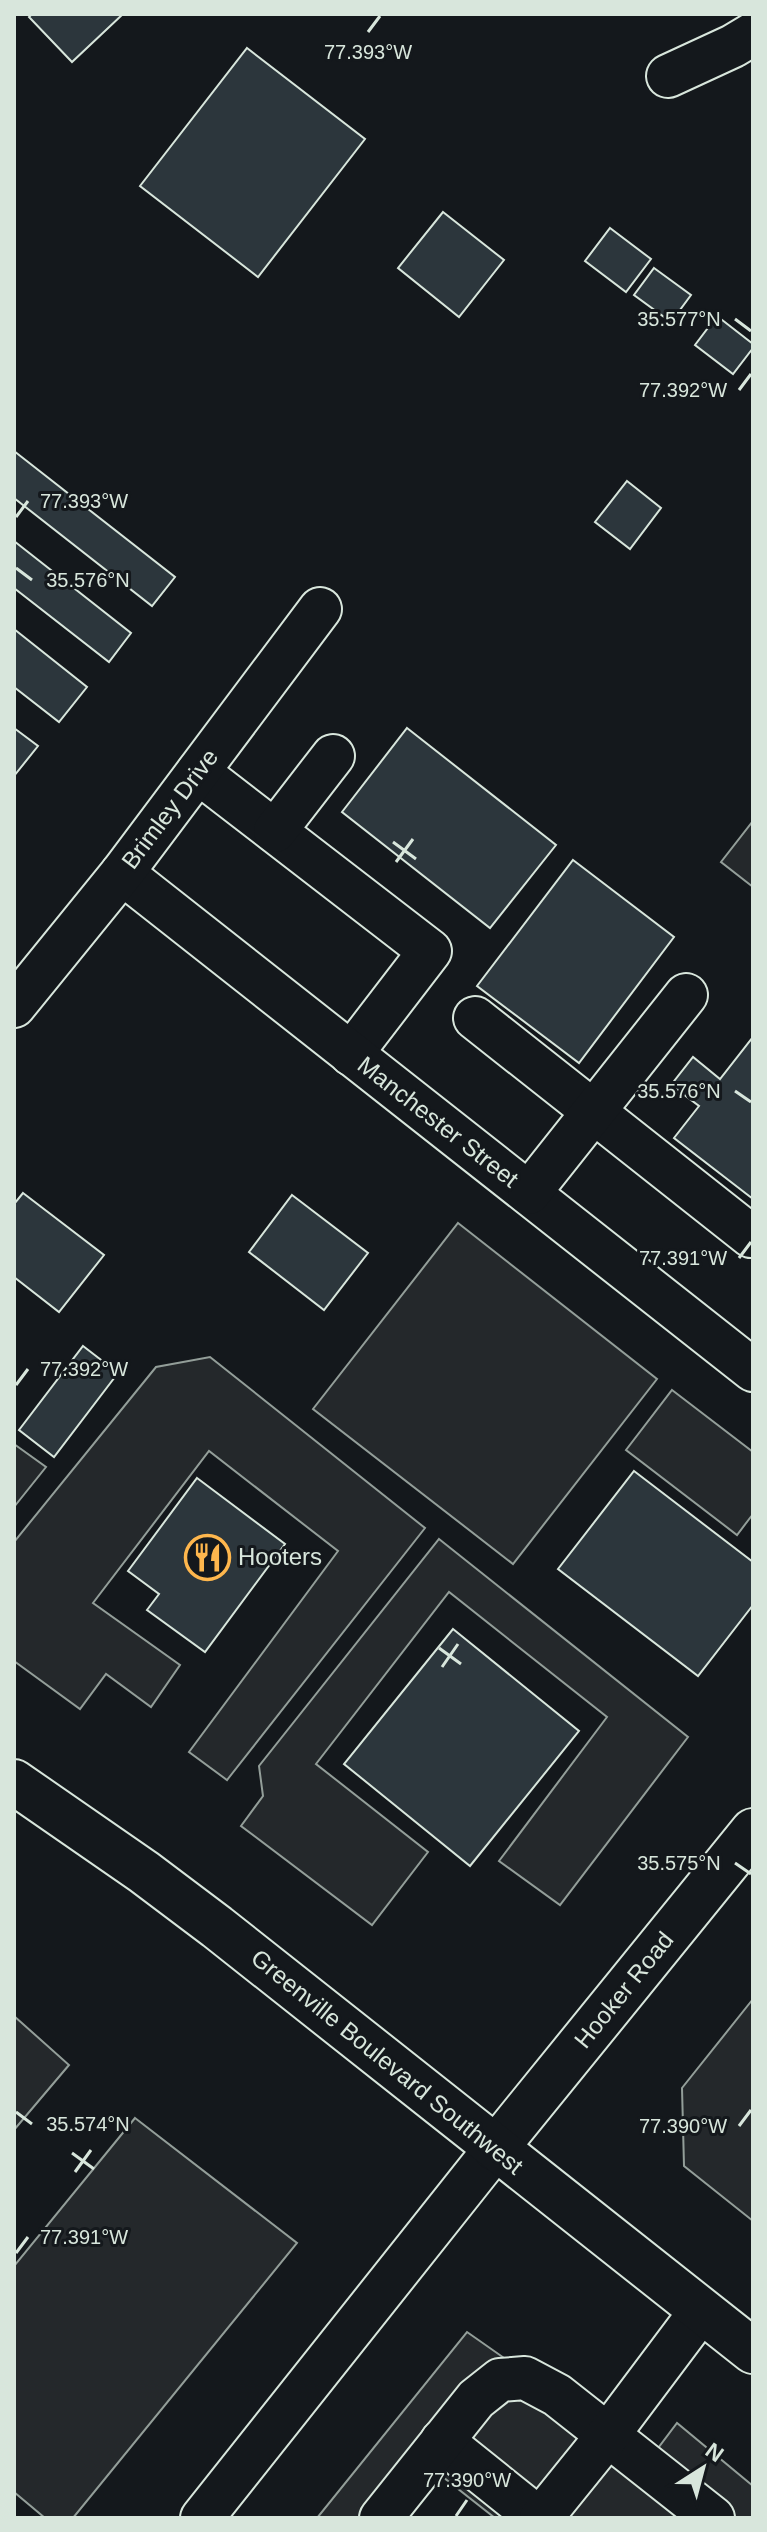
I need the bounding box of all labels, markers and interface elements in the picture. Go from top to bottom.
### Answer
text: 77.393°W [324,41,412,63]
text: 35.577°N [637,308,721,330]
text: 77.392°W [639,379,727,401]
text: 77.393°W [40,490,128,512]
text: 35.576°N [46,569,130,591]
street label: Brimley Drive [116,744,223,874]
street label: Manchester Street [353,1051,524,1193]
text: 35.576°N [637,1080,721,1102]
text: 77.391°W [639,1247,727,1269]
text: 77.392°W [40,1358,128,1380]
restaurant icon: Hooters [183,1533,231,1581]
place label: Hooters [238,1543,322,1570]
text: 35.575°N [637,1852,721,1874]
street label: Hooker Road [569,1926,679,2053]
street label: Greenville Boulevard Southwest [246,1944,529,2180]
text: 35.574°N [46,2113,130,2135]
text: 77.390°W [639,2115,727,2137]
text: 77.391°W [40,2226,128,2248]
north arrow [663,2428,743,2508]
text: N [701,2437,728,2467]
text: 77.390°W [423,2469,511,2491]

